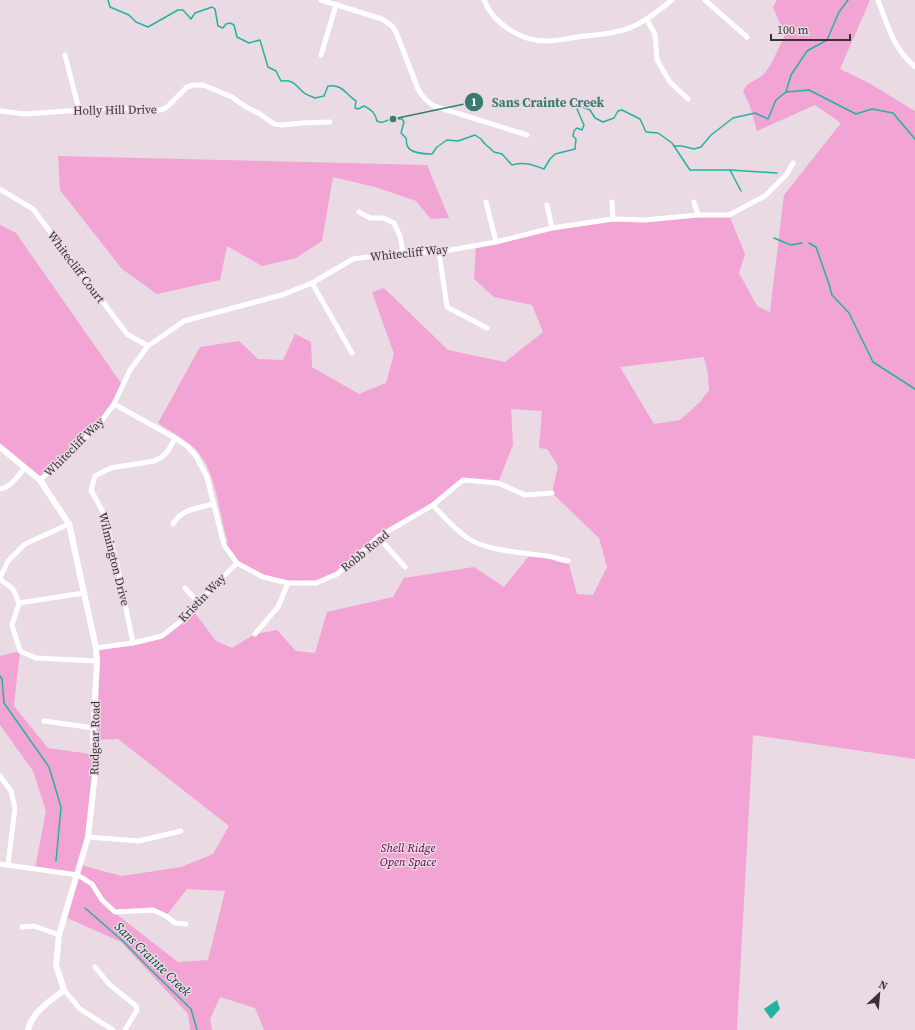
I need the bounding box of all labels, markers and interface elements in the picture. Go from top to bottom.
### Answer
scale bar [771,16,850,42]
text: 100 m [777,22,809,38]
callout: Sans Crainte Creek [464,90,612,115]
text: 1 [471,94,477,110]
text: Sans Crainte Creek [492,94,605,111]
street label: Holly Hill Drive [73,101,157,119]
street label: Whitecliff Court [44,228,108,306]
street label: Whitecliff Way [369,241,450,265]
street label: Whitecliff Way [41,413,108,480]
street label: Wilmington Drive [95,511,133,607]
street label: Robb Road [337,526,393,575]
street label: Kristin Way [175,570,230,626]
street label: Rudgear Road [86,700,104,775]
park label: Shell Ridge Open Space [380,840,436,870]
water label: Sans Crainte Creek [111,918,196,1001]
north arrow [859,974,899,1014]
text: N [876,977,890,994]

